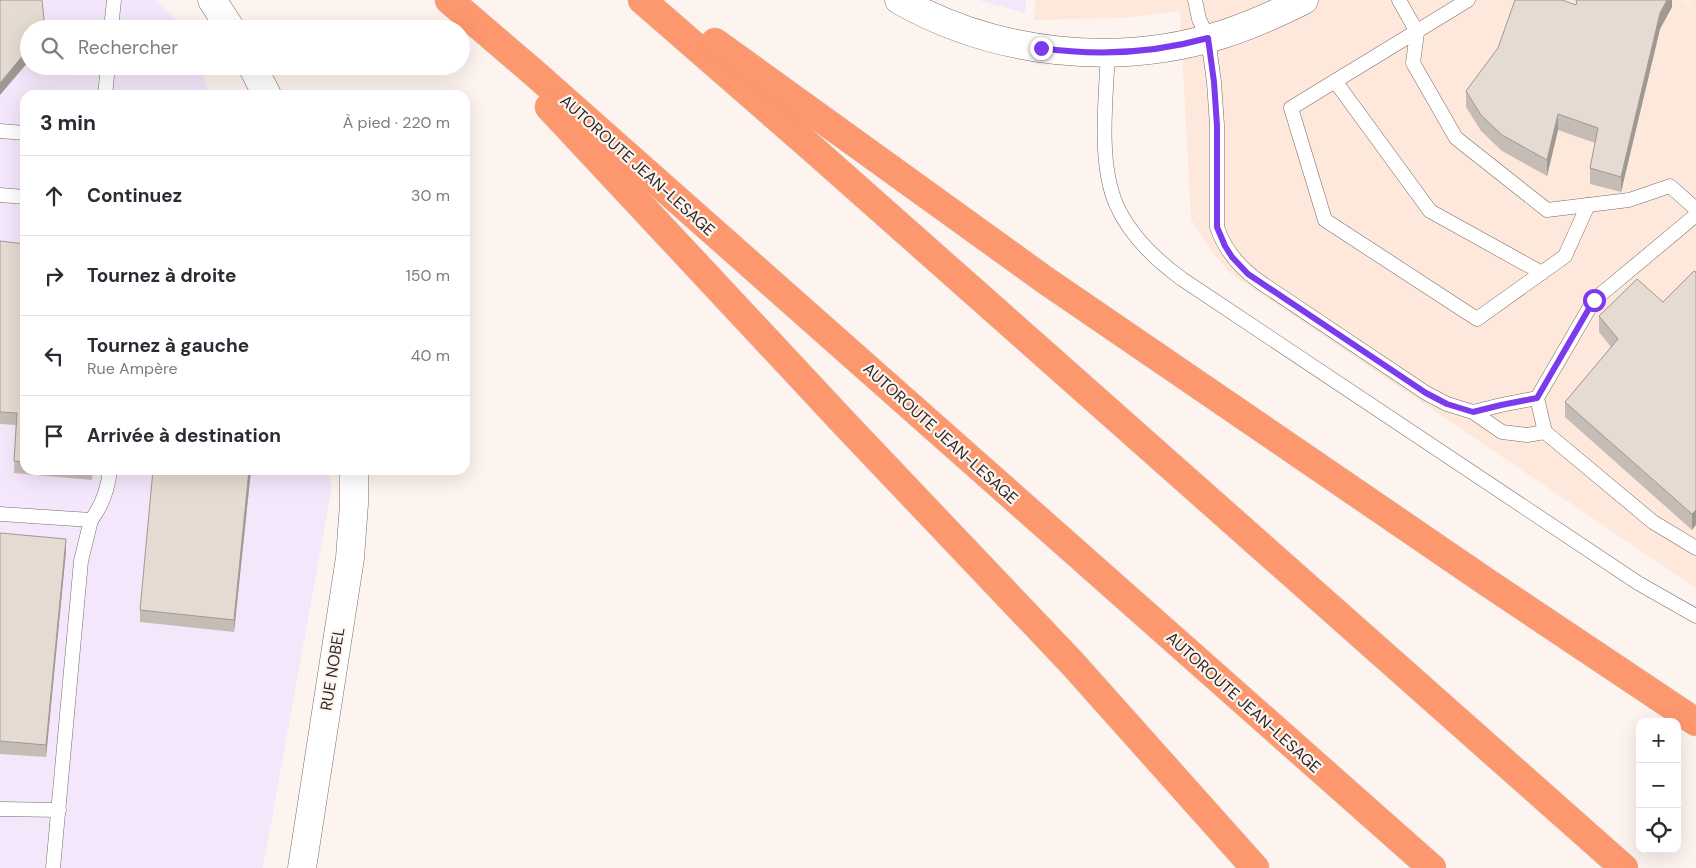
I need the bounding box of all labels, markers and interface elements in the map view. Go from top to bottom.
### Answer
search box [20,20,470,75]
icon: search [38,34,66,62]
text: Rechercher [78,35,178,60]
route end [1030,37,1053,60]
street label: AUTOROUTE JEAN-LESAGE [556,90,720,241]
text: 3 min [40,109,96,137]
text: À pied · 220 m [343,112,450,133]
icon: ahead [40,182,68,210]
text: Continuez [87,183,182,208]
text: 30 m [411,185,450,206]
icon: right [40,262,68,290]
text: Tournez à droite [87,263,237,288]
text: 150 m [406,265,450,286]
route start [1583,289,1606,312]
text: Tournez à gauche [87,333,249,358]
icon: left [40,342,68,370]
text: 40 m [411,345,450,366]
text: Rue Ampère [87,358,178,379]
street label: AUTOROUTE JEAN-LESAGE [859,358,1023,509]
icon: arrive [40,422,68,450]
text: Arrivée à destination [87,423,281,448]
street label: RUE NOBEL [316,626,349,712]
street label: AUTOROUTE JEAN-LESAGE [1162,627,1326,778]
map controls [1636,718,1681,853]
button: + [1636,718,1681,763]
button: − [1636,763,1681,808]
button: locate [1636,808,1681,853]

